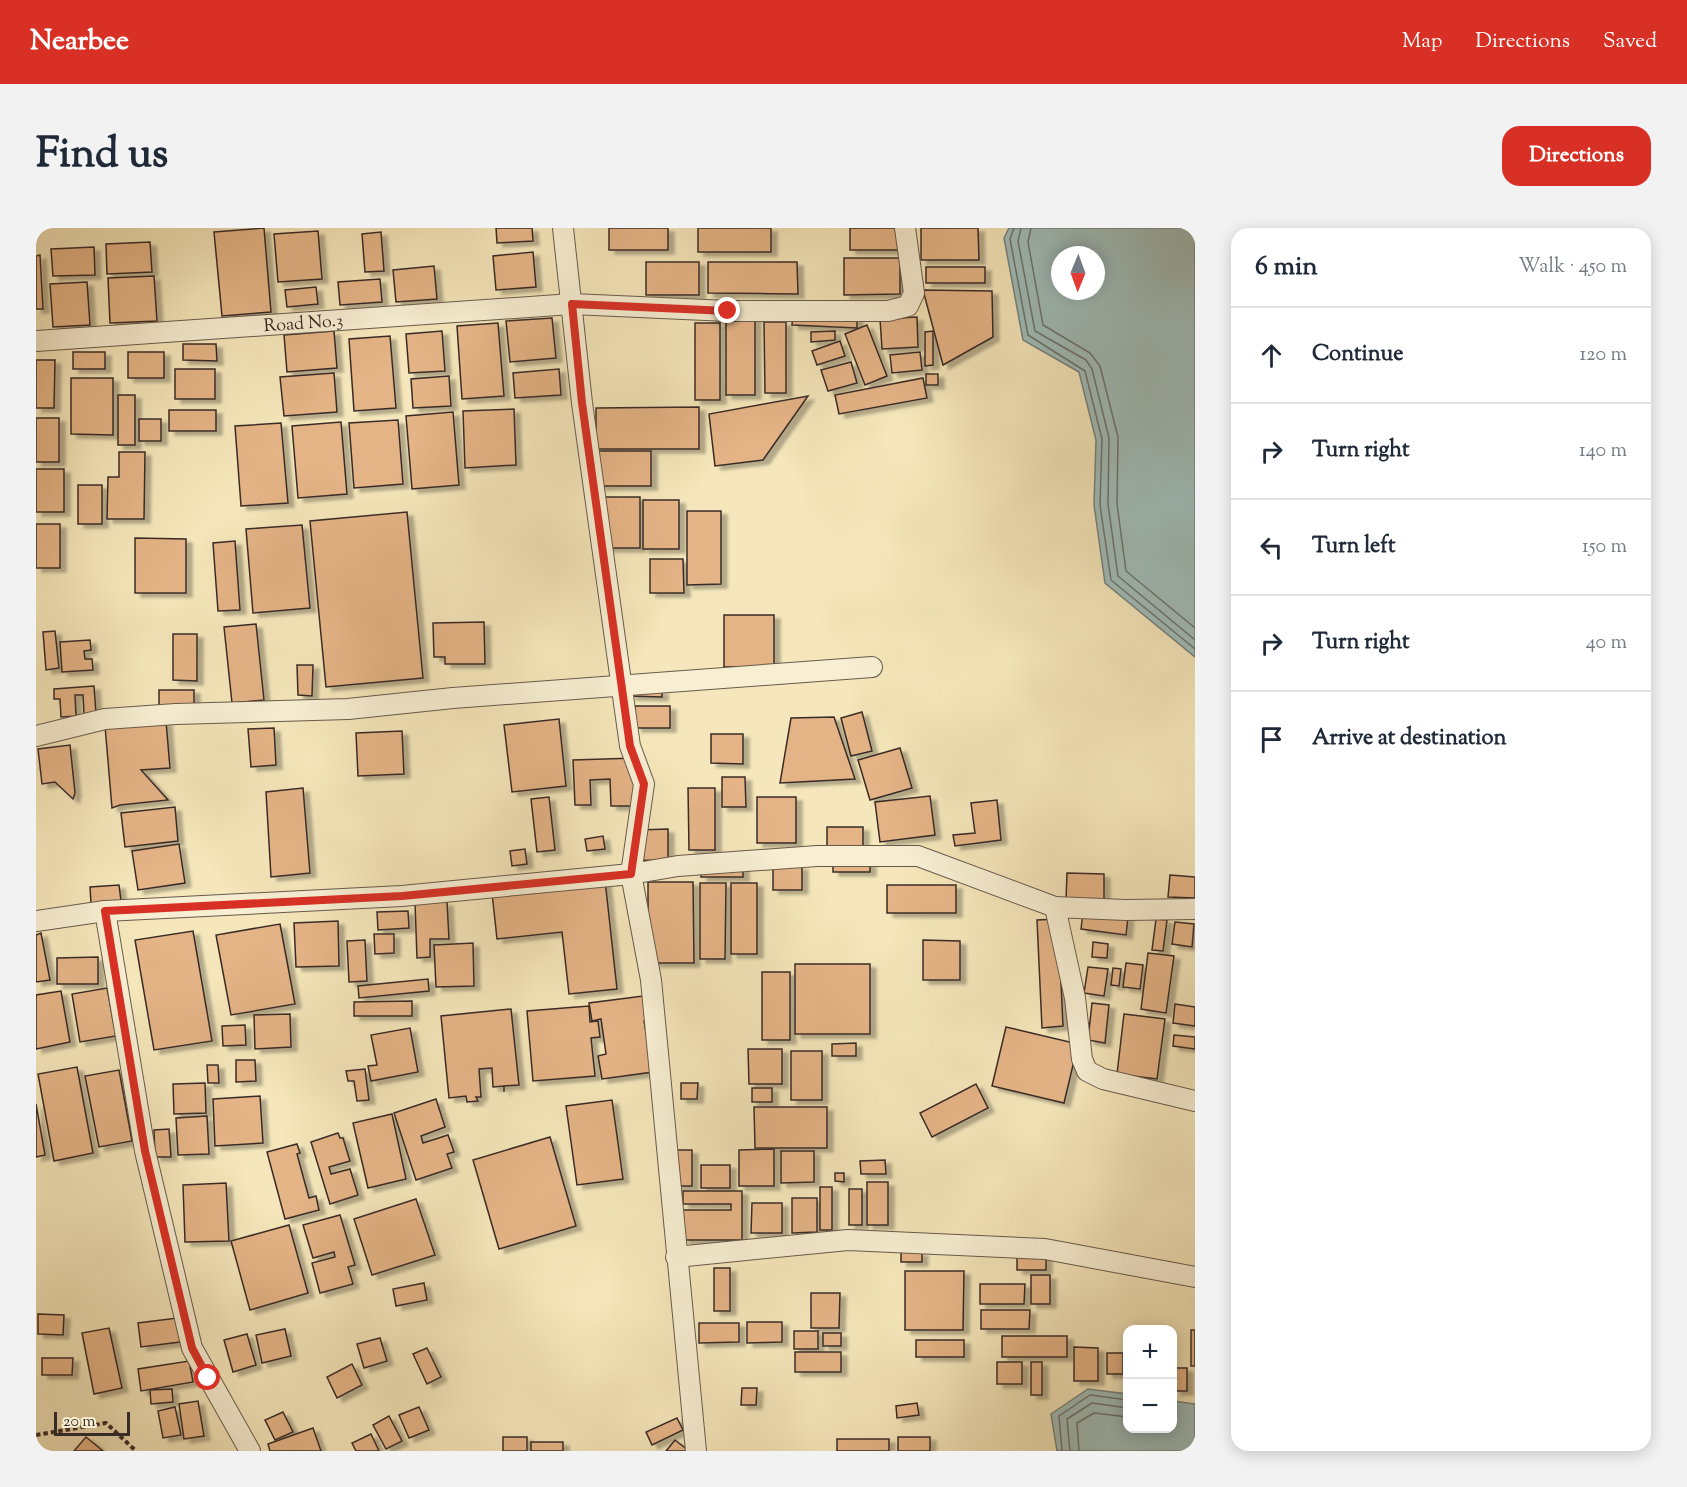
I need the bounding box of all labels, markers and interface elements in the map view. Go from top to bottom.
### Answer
text: Nearbee [30,22,129,62]
text: Map [1402,27,1442,57]
text: Directions [1475,27,1570,57]
text: Saved [1603,27,1657,57]
text: Find us [36,126,168,186]
button: Directions [1502,126,1651,186]
north arrow [1051,246,1105,300]
text: 6 min [1255,249,1318,286]
text: Walk · 450 m [1518,253,1627,282]
route end [714,297,740,323]
street label: Road No.3 [263,309,344,340]
icon: ahead [1255,339,1288,372]
text: Continue [1312,339,1403,371]
text: 120 m [1579,341,1627,370]
icon: right [1255,435,1288,468]
text: Turn right [1312,435,1409,467]
text: 140 m [1579,437,1627,466]
icon: left [1255,531,1288,564]
text: Turn left [1312,531,1395,563]
text: 150 m [1582,533,1627,562]
icon: right [1255,627,1288,660]
text: Turn right [1312,627,1409,659]
text: 40 m [1586,629,1627,658]
icon: arrive [1255,723,1288,756]
text: Arrive at destination [1312,723,1507,755]
map controls [1123,1325,1177,1433]
button: + [1123,1325,1177,1379]
route start [194,1364,220,1390]
button: − [1123,1379,1177,1433]
scale bar [54,1409,130,1436]
text: 20 m [63,1411,96,1434]

